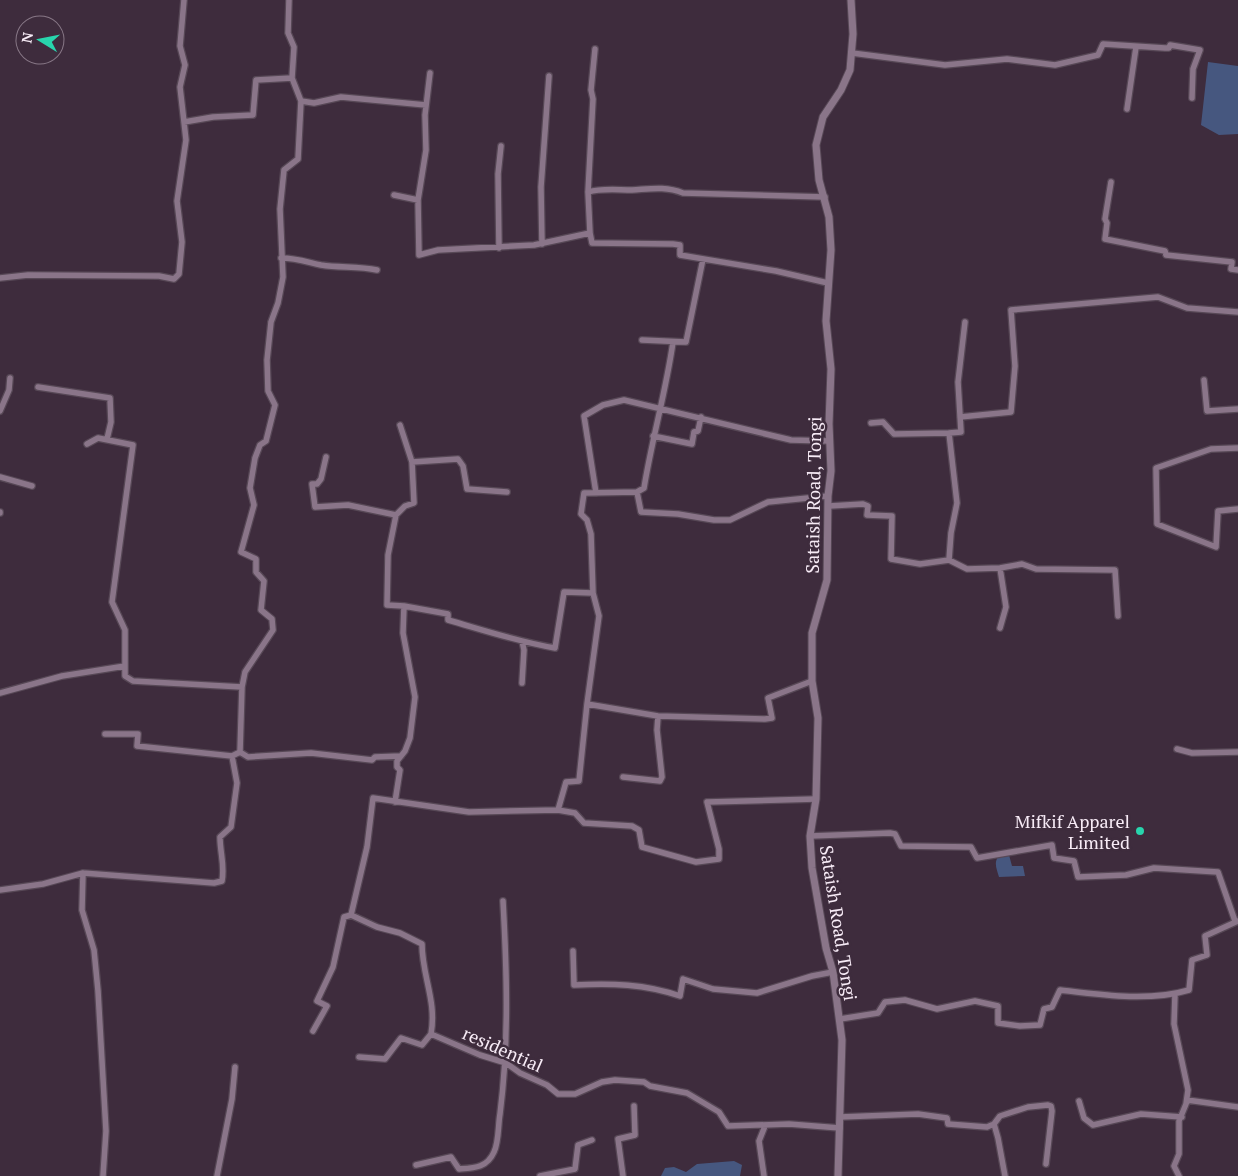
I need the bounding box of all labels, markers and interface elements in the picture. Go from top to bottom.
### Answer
north arrow [15,15,65,65]
text: N [16,30,37,45]
street label: Sataish Road, Tongi [800,416,826,574]
place label: Mifkif Apparel Limited [1015,809,1130,854]
marker: Mifkif Apparel Limited [1134,825,1146,837]
street label: Sataish Road, Tongi [815,844,863,1002]
street label: residential [459,1021,547,1077]

